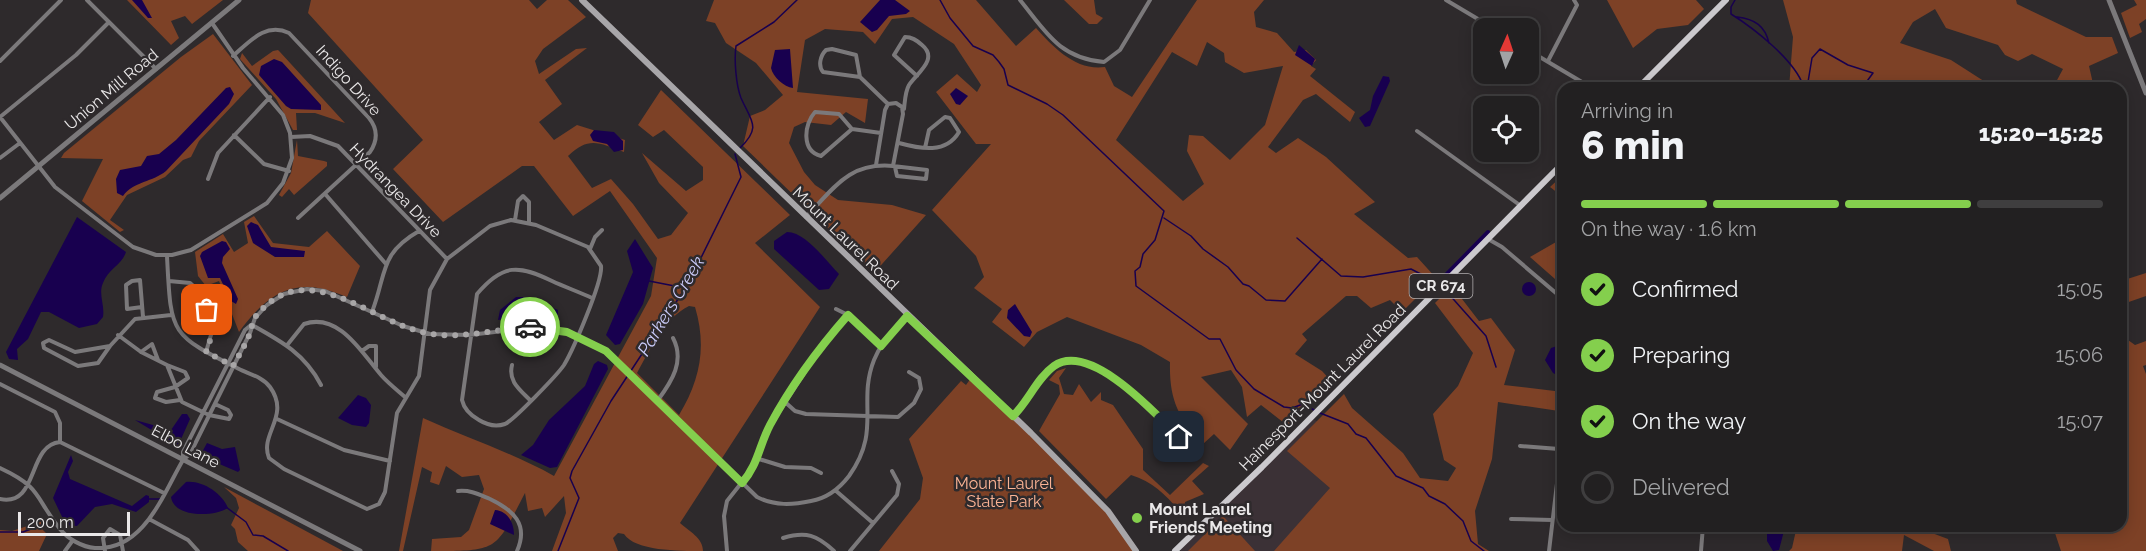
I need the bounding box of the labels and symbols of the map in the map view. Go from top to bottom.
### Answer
north arrow [1473,18,1539,84]
street label: Indigo Drive [312,41,385,120]
street label: Union Mill Road [61,45,162,134]
street label: Hydrangea Drive [346,139,446,242]
street label: Mount Laurel Road [789,183,903,294]
water label: Parkers Creek [633,252,709,359]
road number: CR 674 [1410,274,1472,298]
pin [181,284,232,335]
courier [500,297,560,357]
street label: Hainesport-Mount Laurel Road [1235,300,1410,475]
pin [1153,411,1204,462]
street label: Elbo Lane [148,421,223,472]
park label: Mount Laurel State Park [955,474,1054,511]
place label: Mount Laurel Friends Meeting [1149,500,1272,537]
scale bar [18,509,130,536]
marker: Mount Laurel Friends Meeting [1130,511,1144,525]

